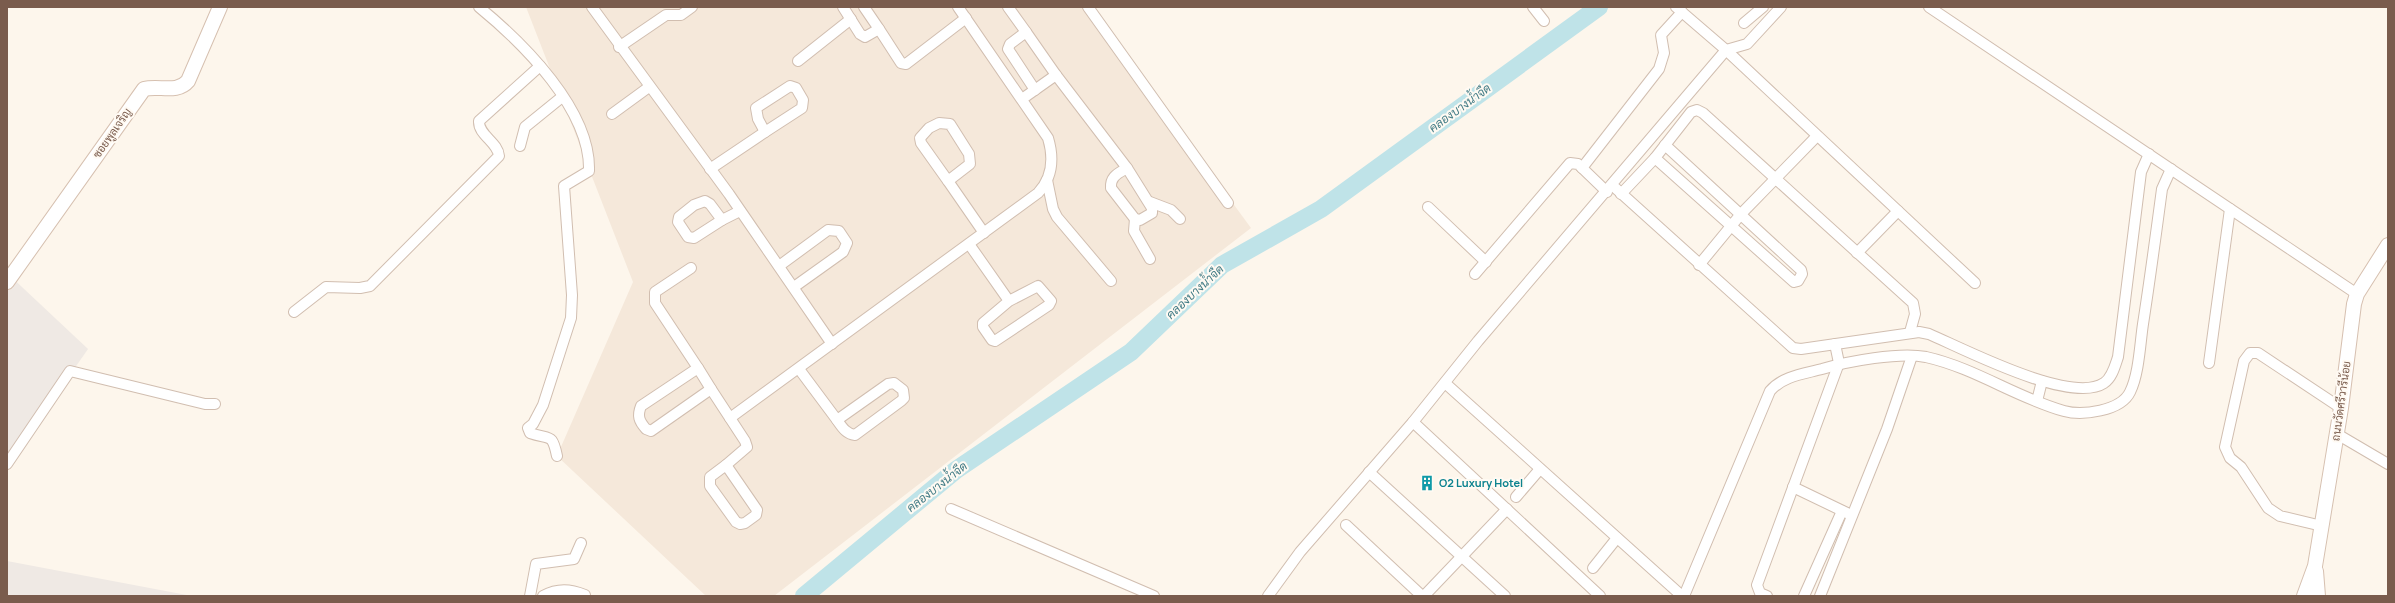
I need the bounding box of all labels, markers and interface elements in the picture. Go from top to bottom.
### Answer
water label: คลองบางน้ำจืด [1424,78,1494,136]
street label: ซอยพูลเจริญ [89,105,135,161]
water label: คลองบางน้ำจืด [1161,259,1227,323]
street label: ถนนวัดศรีวารีน้อย [2327,360,2354,442]
water label: คลองบางน้ำจืด [901,456,971,516]
building icon: O2 Luxury Hotel [1418,474,1436,492]
place label: O2 Luxury Hotel [1439,475,1523,490]

